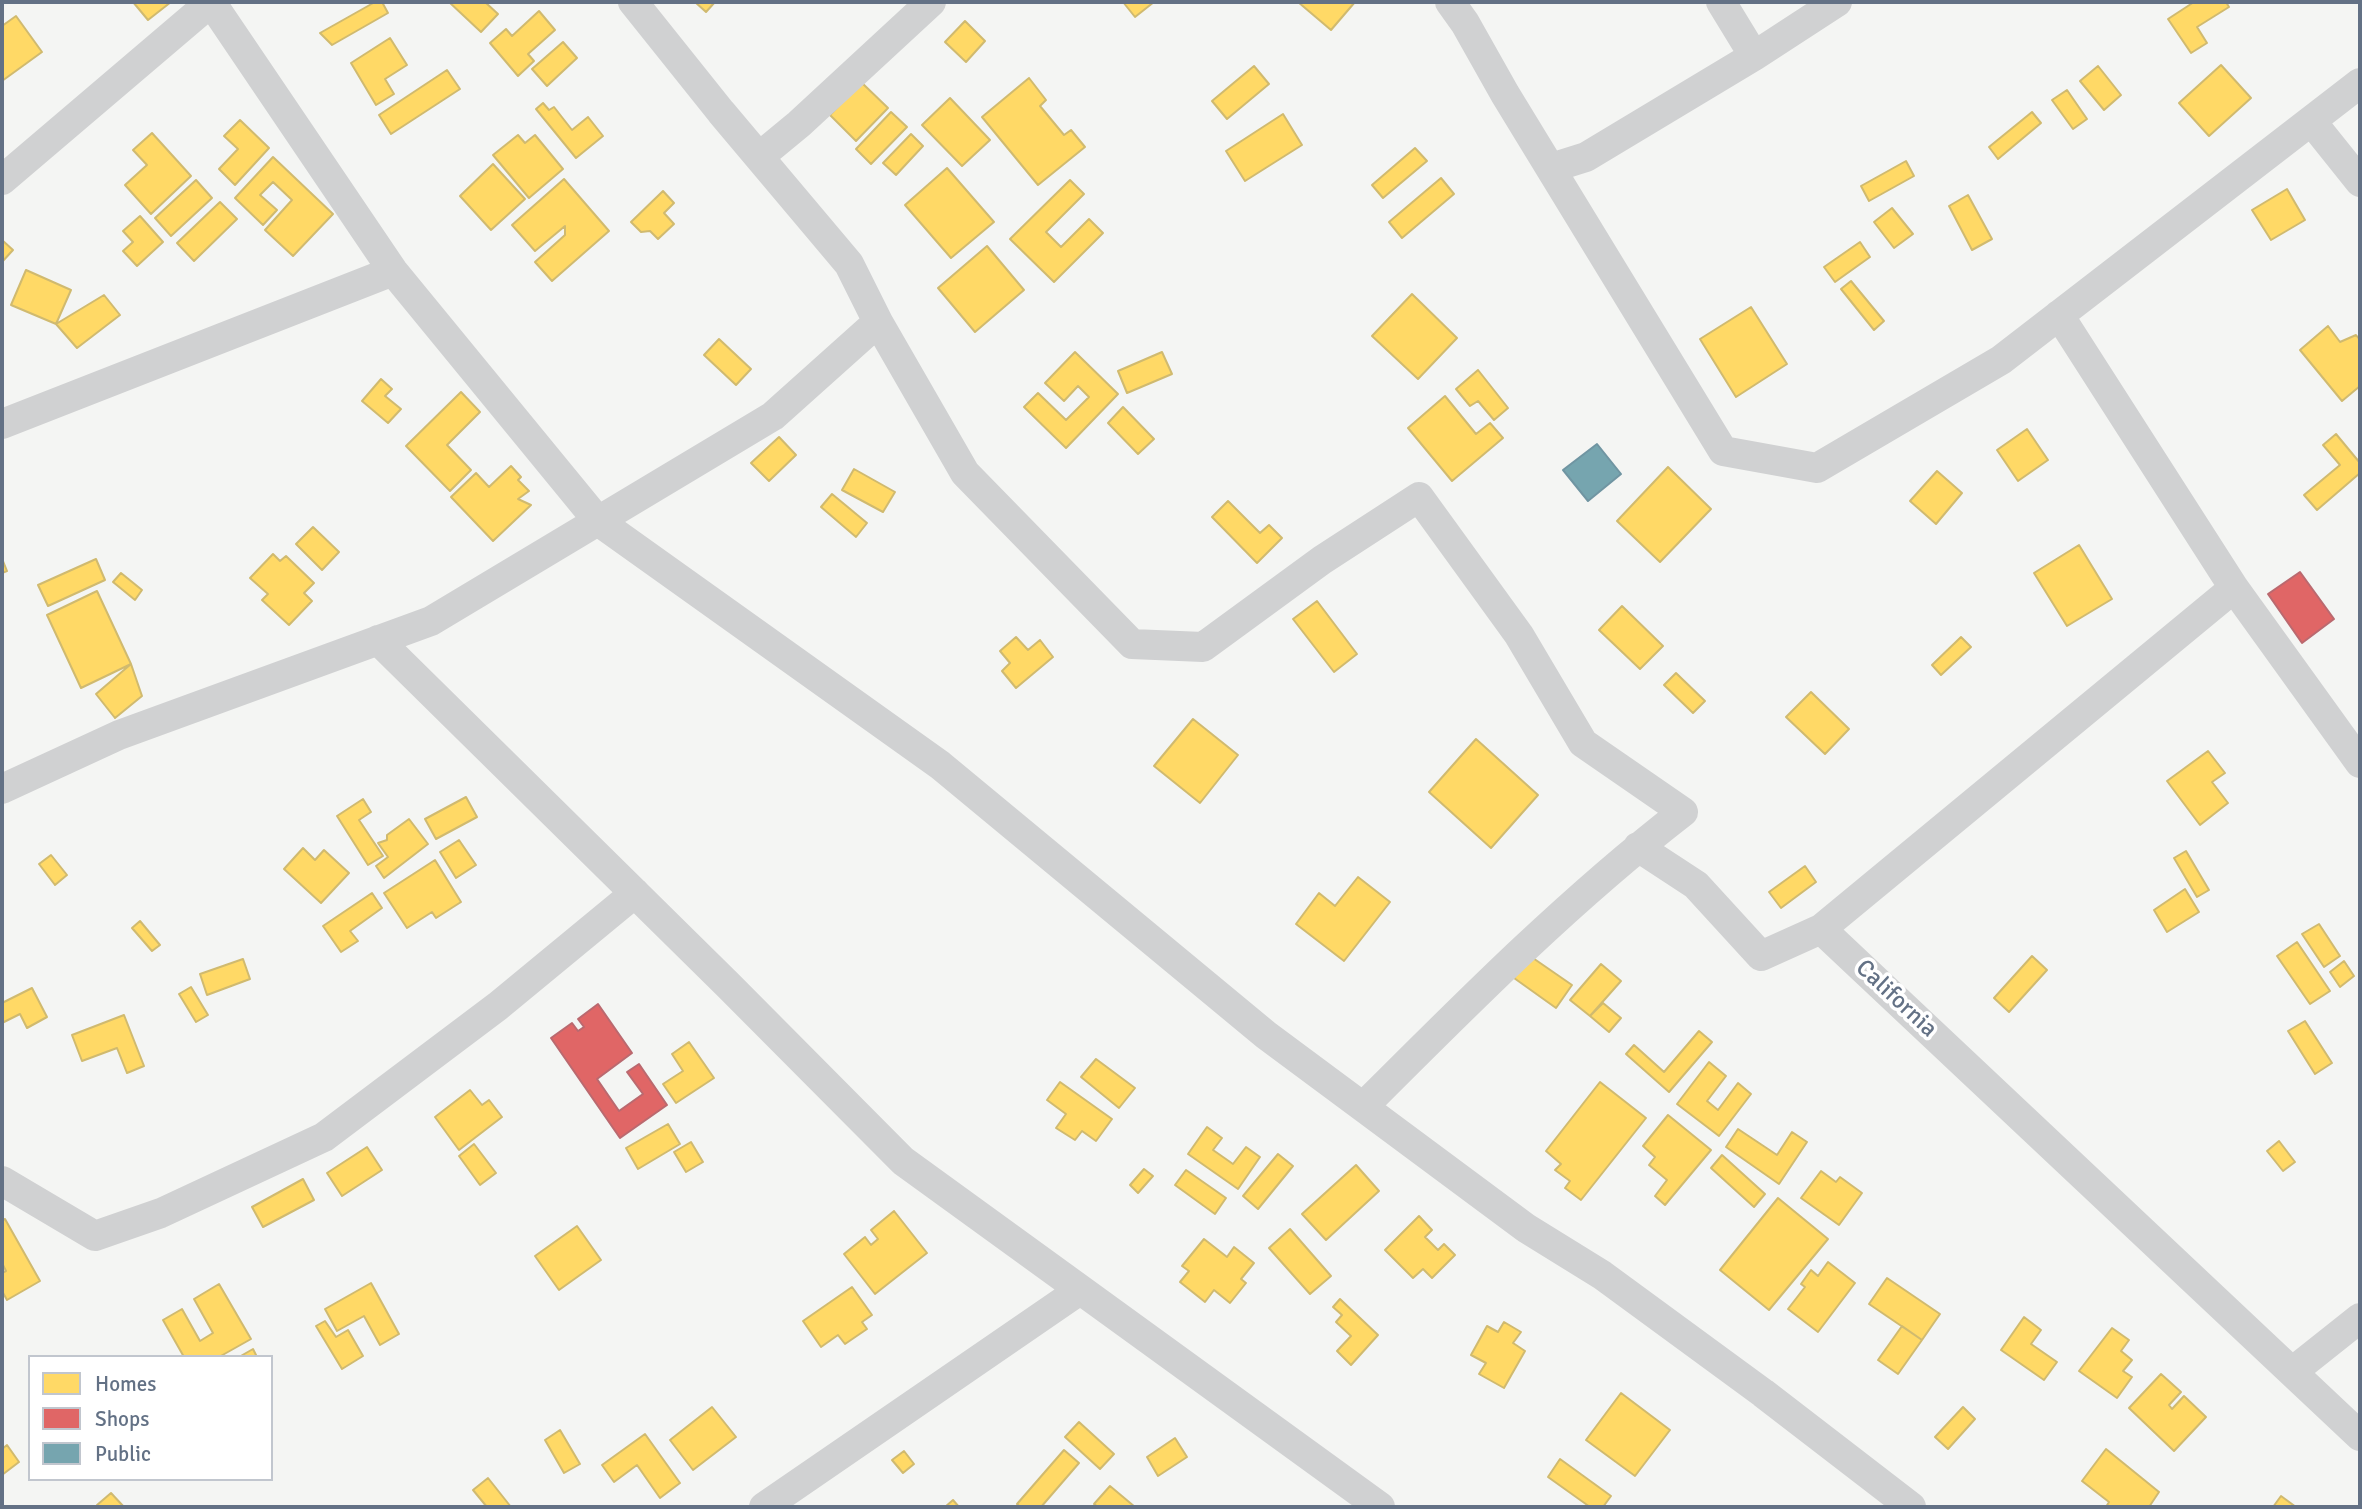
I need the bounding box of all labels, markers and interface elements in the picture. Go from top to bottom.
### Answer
street label: California [1849,954,1943,1044]
legend [28,1355,273,1481]
text: Homes [95,1371,157,1397]
text: Shops [95,1406,149,1432]
text: Public [95,1441,151,1467]

